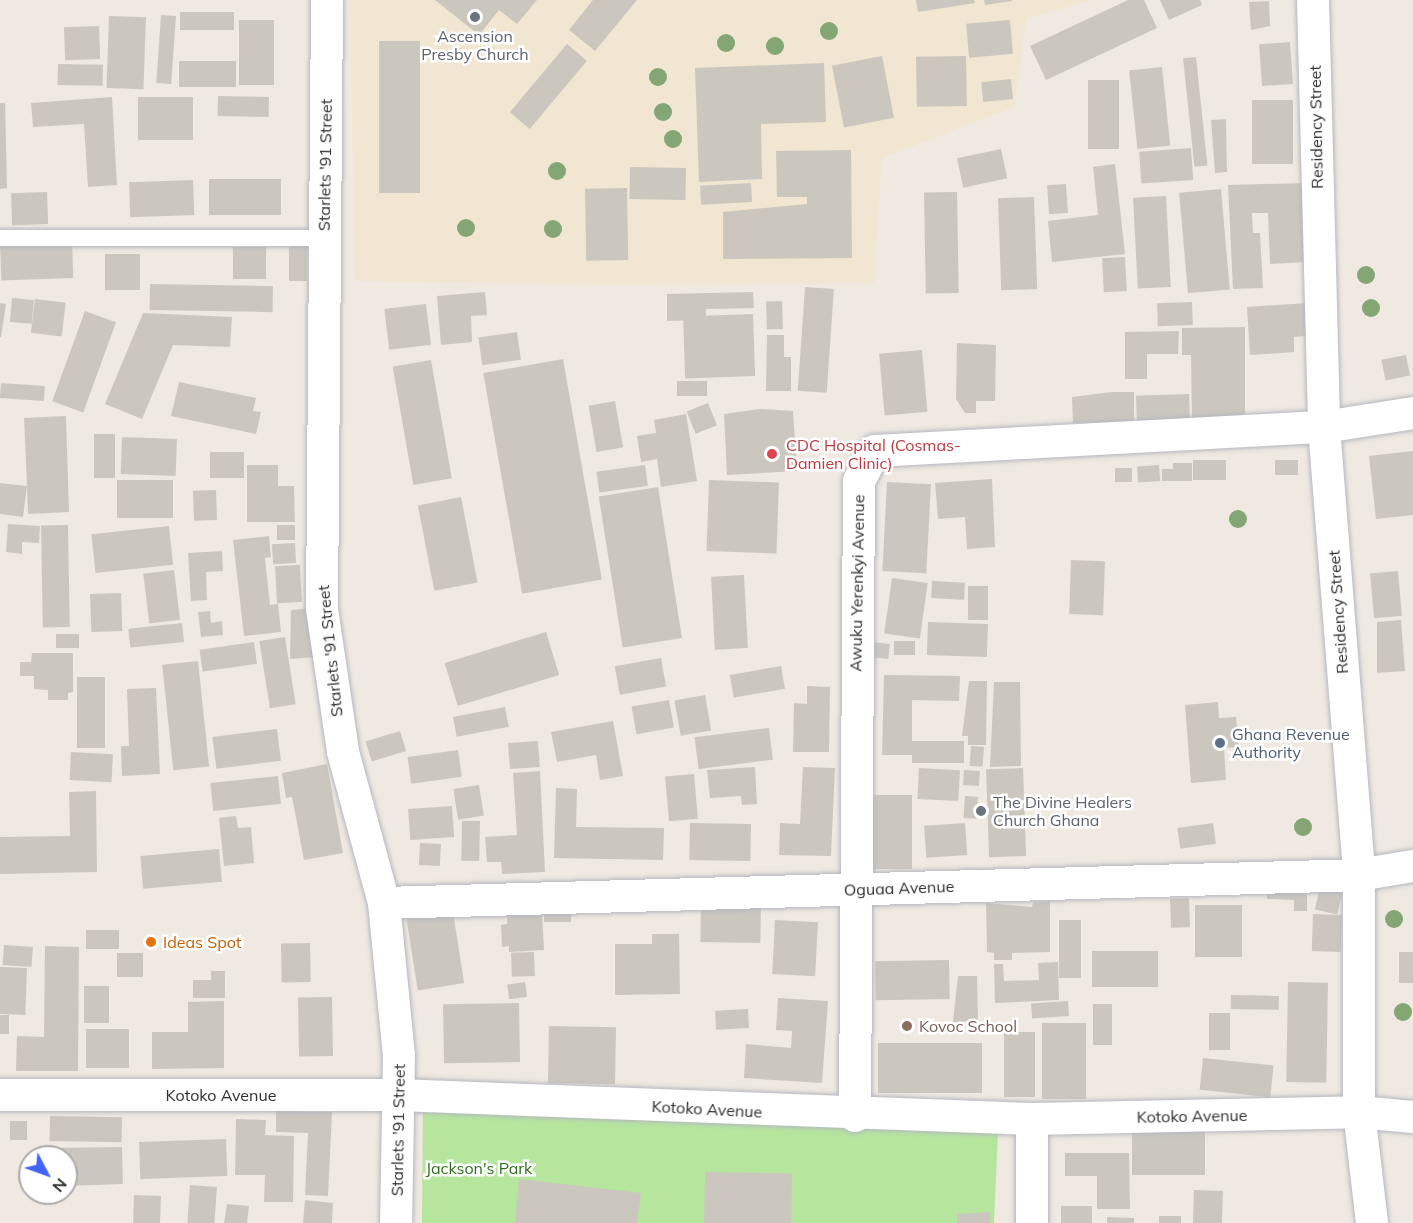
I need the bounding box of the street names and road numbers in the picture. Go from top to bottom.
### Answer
street label: Residency Street [1305,65,1327,189]
street label: Starlets '91 Street [314,99,336,231]
street label: Awuku Yerenkyi Avenue [846,494,868,672]
street label: Residency Street [1324,550,1352,674]
street label: Starlets '91 Street [314,584,346,718]
street label: Oguaa Avenue [844,876,954,900]
street label: Starlets '91 Street [387,1064,409,1196]
street label: Kotoko Avenue [166,1085,276,1105]
street label: Kotoko Avenue [651,1097,763,1121]
street label: Kotoko Avenue [1136,1105,1248,1127]

